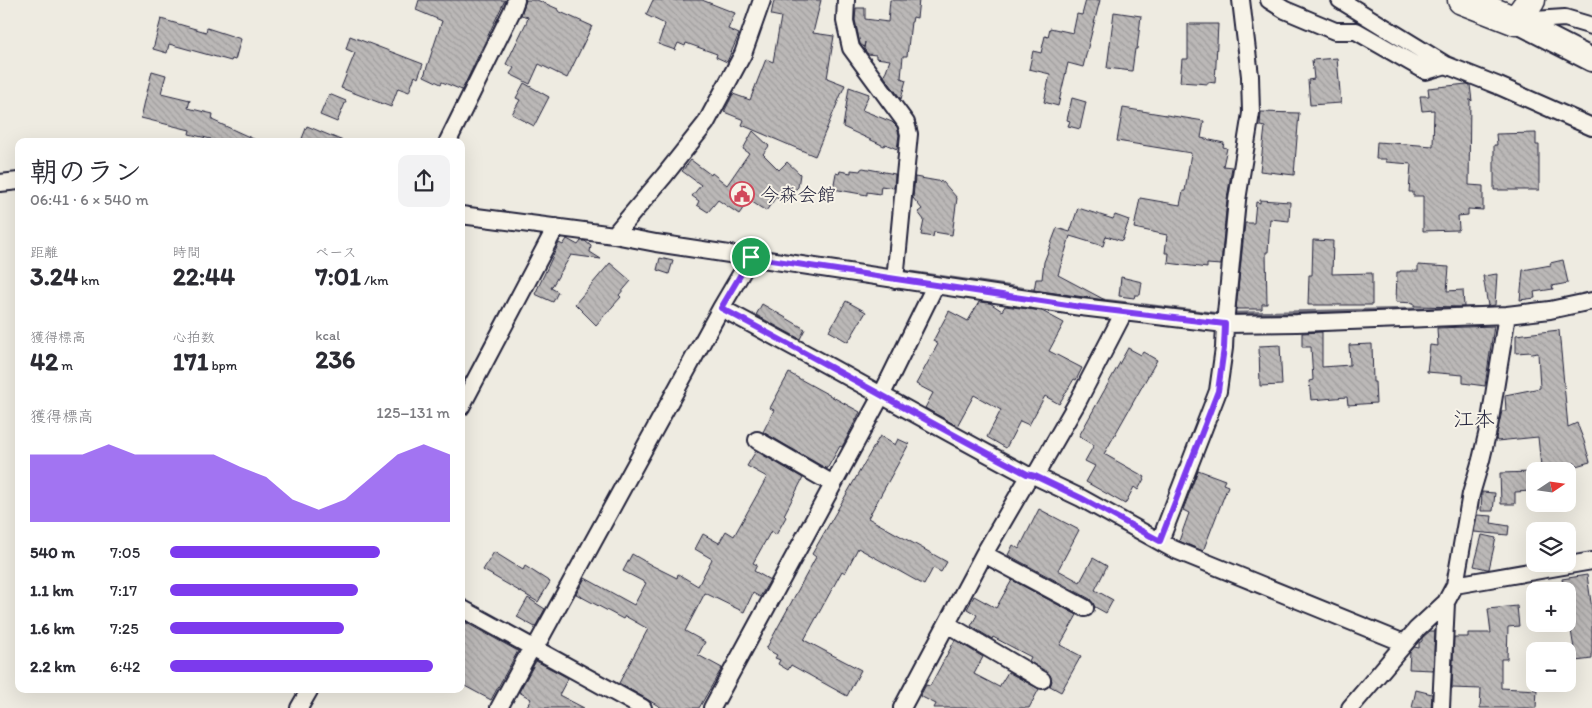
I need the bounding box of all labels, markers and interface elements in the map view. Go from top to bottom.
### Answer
text: 朝のラン [30,154,142,188]
button: share [398,155,450,207]
public building icon: 今森会館 [729,181,755,207]
place label: 今森会館 [760,183,836,206]
text: 06:41 · 6 × 540 m [30,190,149,209]
pin [730,236,772,278]
icon: arrive [737,243,765,271]
text: 距離 [30,244,58,261]
text: 時間 [173,244,201,261]
text: ペース [315,244,357,261]
text: 3.24 [30,261,78,291]
text: 22:44 [173,261,235,291]
text: 7:01 [315,261,361,291]
text: km [78,272,100,289]
text: /km [361,272,388,289]
text: kcal [315,327,340,344]
text: 獲得標高 [30,329,86,346]
text: 心拍数 [173,329,215,346]
text: 236 [315,344,355,374]
text: 42 [30,346,58,376]
text: 171 [173,346,208,376]
text: m [58,357,73,374]
text: bpm [208,357,237,374]
text: 125–131 m [376,403,450,422]
district label: 江本 [1453,406,1495,431]
text: 獲得標高 [30,407,94,426]
north arrow [1526,462,1576,512]
map controls [1526,462,1576,692]
button: layers [1526,522,1576,572]
text: 540 m [30,543,75,562]
text: 7:05 [110,543,140,562]
text: 1.1 km [30,581,74,600]
text: 7:17 [110,581,137,600]
button: + [1526,582,1576,632]
text: 1.6 km [30,619,75,638]
text: 7:25 [110,619,139,638]
button: − [1526,642,1576,692]
text: 2.2 km [30,657,76,676]
text: 6:42 [110,657,140,676]

